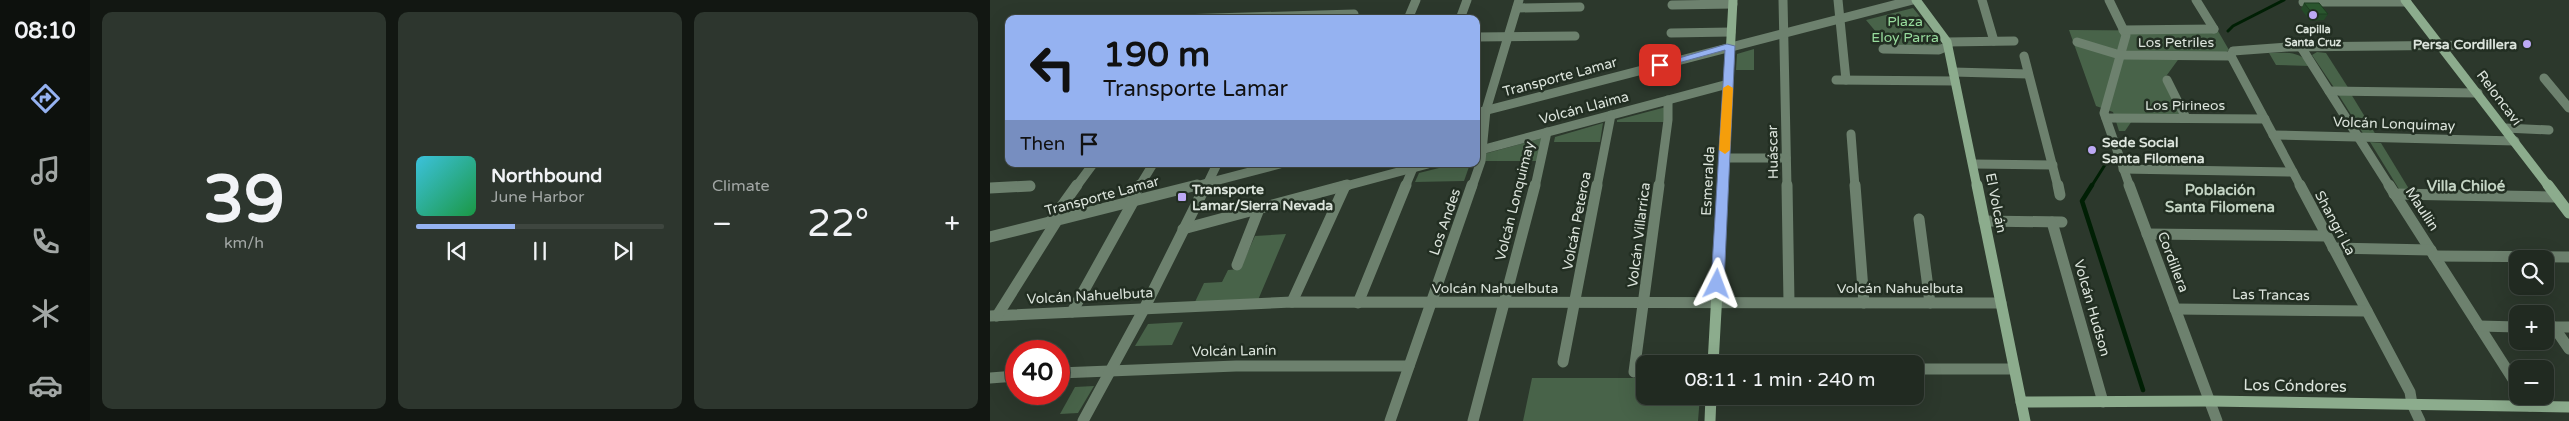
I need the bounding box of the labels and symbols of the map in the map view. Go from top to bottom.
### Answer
marker: Capilla Santa Cruz [2307,9,2319,21]
park label: Plaza Eloy Parra [1871,13,1939,46]
place label: Capilla Santa Cruz [2285,23,2342,49]
street label: Los Petriles [2138,34,2214,51]
place label: Persa Cordillera [2413,36,2517,53]
marker: Persa Cordillera [2521,38,2533,50]
pin [1639,44,1681,86]
street label: Transporte Lamar [1501,53,1620,100]
street label: Reloncaví [2473,67,2526,129]
street label: Volcán Llaima [1537,88,1631,128]
street label: Los Pirineos [2145,97,2225,114]
street label: Volcán Lonquimay [2332,113,2456,135]
street label: Huáscar [1764,124,1782,179]
place label: Sede Social Santa Filomena [2102,134,2205,167]
street label: Volcán Lonquimay [1492,139,1538,262]
marker: Sede Social Santa Filomena [2086,144,2098,156]
street label: Esmeralda [1698,146,1718,216]
street label: Volcán Peteroa [1559,170,1595,272]
street label: Transporte Lamar [1043,172,1162,219]
street label: El Volcán [1982,172,2010,234]
district label: Villa Chiloé [2427,177,2506,195]
place label: Transporte Lamar/Sierra Nevada [1191,181,1333,214]
street label: Volcán Villarrica [1624,181,1654,289]
district label: Población Santa Filomena [2165,181,2275,216]
street label: Maullin [2402,184,2442,234]
street label: Los Andes [1426,186,1464,258]
street label: Shangri La [2311,188,2359,258]
marker: Transporte Lamar/Sierra Nevada [1176,191,1188,203]
street label: Cordillera [2154,229,2192,295]
position arrow [1690,257,1742,309]
street label: Volcán Hudson [2070,258,2114,358]
street label: Volcán Nahuelbuta [1432,280,1558,297]
street label: Volcán Nahuelbuta [1837,280,1963,297]
street label: Volcán Nahuelbuta [1026,284,1154,308]
street label: Las Trancas [2232,286,2310,304]
speed limit sign: 40 [1005,340,1070,405]
street label: Volcán Lanín [1191,342,1277,360]
street label: Los Cóndores [2243,375,2347,397]

